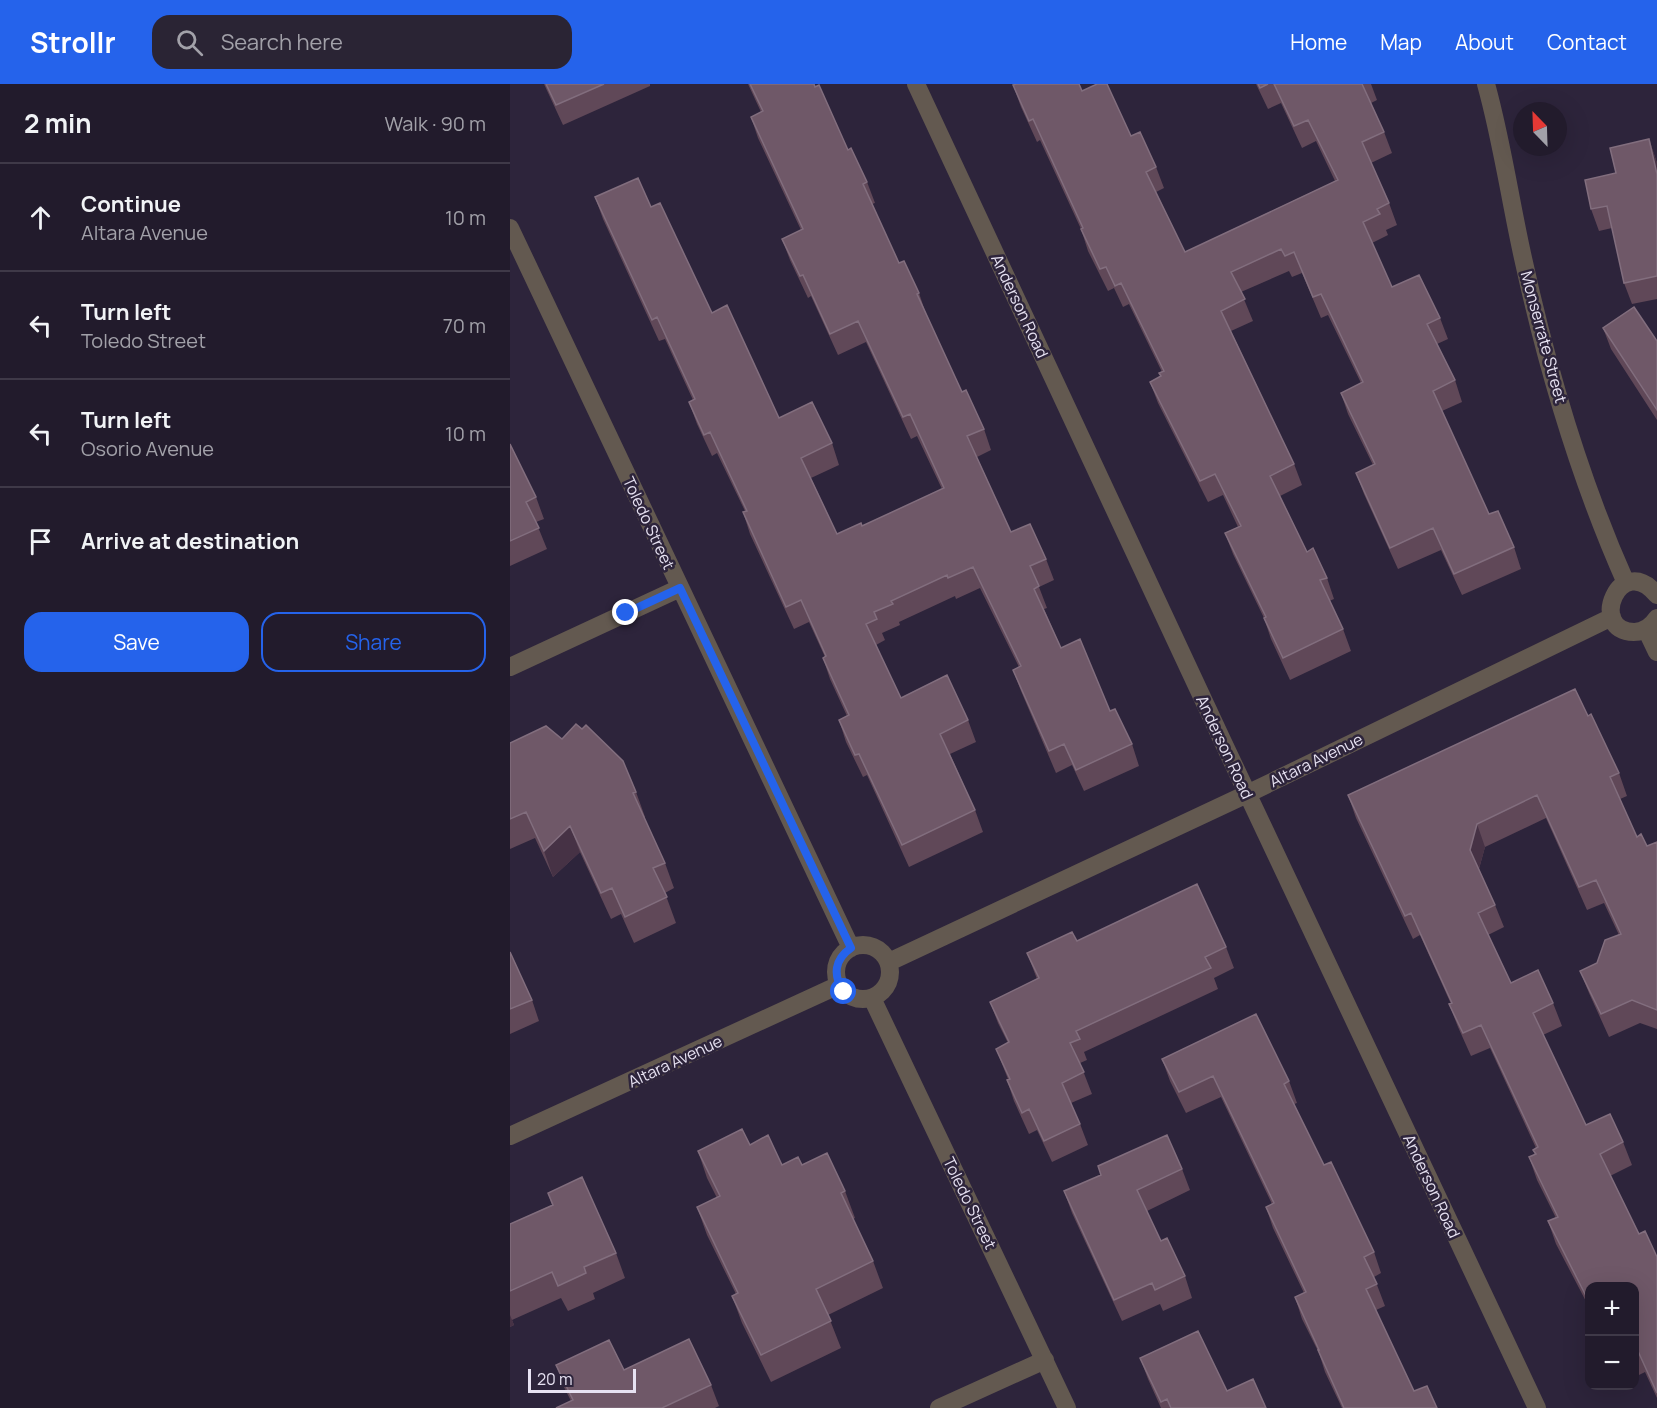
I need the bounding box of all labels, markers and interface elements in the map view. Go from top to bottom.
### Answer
search box [152,15,572,69]
text: Strollr [30,23,116,61]
icon: search [173,26,206,59]
text: Search here [221,27,343,57]
text: Home [1290,28,1347,56]
text: Map [1380,28,1422,56]
text: About [1455,28,1514,56]
text: Contact [1547,28,1627,56]
north arrow [1513,102,1567,156]
text: 2 min [24,105,92,141]
text: Walk · 90 m [384,110,486,137]
text: Continue [81,189,181,219]
icon: ahead [24,201,57,234]
text: 10 m [445,204,486,231]
text: Altara Avenue [81,219,208,246]
street label: Anderson Road [986,250,1054,362]
street label: Monserrate Street [1516,269,1572,405]
text: Turn left [81,297,171,327]
icon: left [24,309,57,342]
text: 70 m [443,312,486,339]
text: Toledo Street [81,327,206,354]
text: Turn left [81,405,171,435]
icon: left [24,417,57,450]
text: 10 m [445,420,486,447]
text: Osorio Avenue [81,435,214,462]
street label: Toledo Street [618,473,680,573]
icon: arrive [24,525,57,558]
text: Arrive at destination [81,526,299,556]
route end [612,599,638,625]
button: Save [24,612,249,672]
button: Share [261,612,486,672]
street label: Anderson Road [1191,691,1259,803]
street label: Altara Avenue [1266,728,1366,792]
route start [830,978,856,1004]
street label: Altara Avenue [624,1030,726,1092]
street label: Anderson Road [1398,1130,1466,1242]
street label: Toledo Street [938,1153,1002,1253]
map controls [1585,1282,1639,1390]
button: + [1585,1282,1639,1336]
button: − [1585,1336,1639,1390]
scale bar [528,1366,636,1394]
text: 20 m [537,1368,573,1390]

